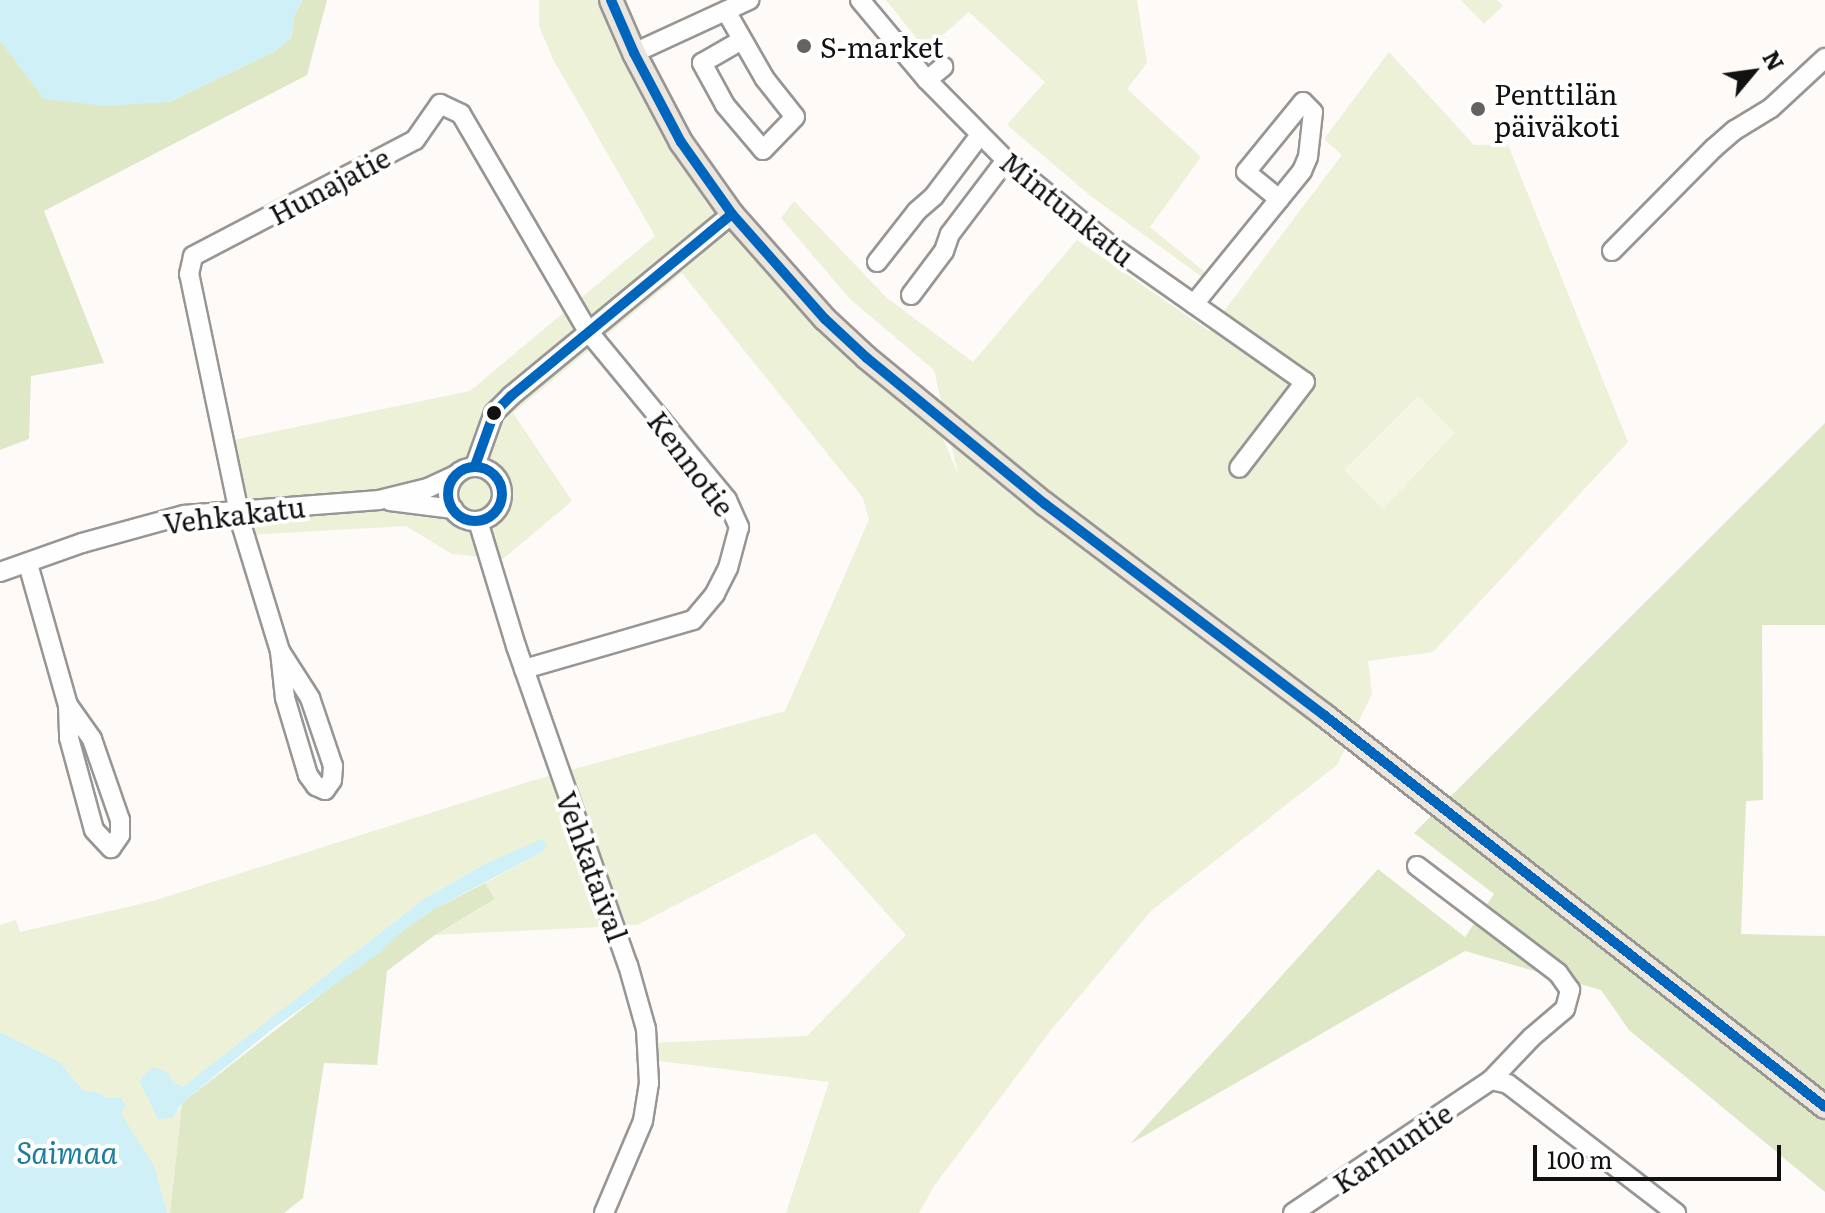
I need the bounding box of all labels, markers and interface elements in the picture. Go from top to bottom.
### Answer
place label: S-market [820,29,944,63]
north arrow [1713,32,1793,112]
marker: S-market [795,37,813,55]
text: N [1756,44,1793,76]
place label: Penttilän päiväkoti [1494,76,1619,142]
marker: Penttilän päiväkoti [1469,100,1487,118]
street label: Hunajatie [263,139,395,231]
street label: Mintunkatu [994,144,1142,272]
street label: Kennotie [642,404,742,522]
unlabelled marker [486,405,502,421]
street label: Vehkakatu [161,489,307,539]
street label: Vehkataival [550,786,636,946]
street label: Karhuntie [1326,1095,1458,1199]
scale bar [1537,1129,1785,1179]
water label: Saimaa [16,1133,118,1169]
text: 100 m [1547,1141,1613,1176]

